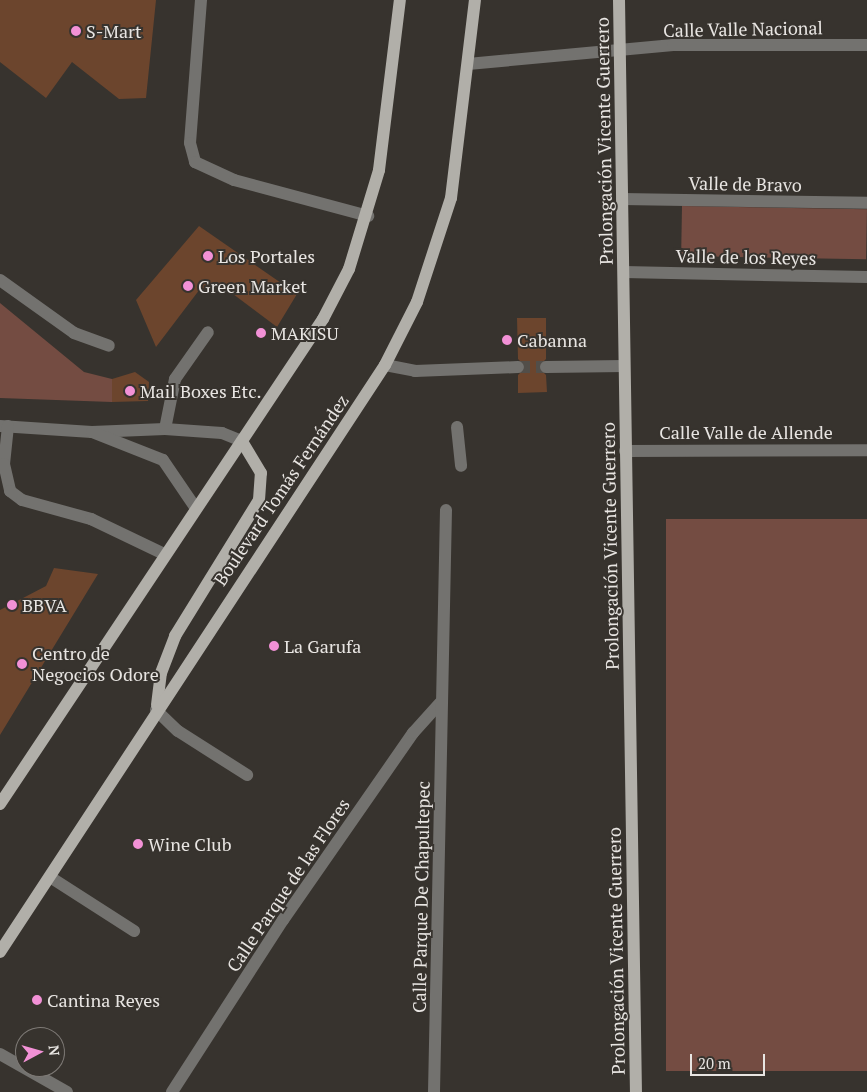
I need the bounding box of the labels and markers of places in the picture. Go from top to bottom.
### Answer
place label: S-Mart [86,20,142,42]
marker: S-Mart [70,25,82,37]
place label: Los Portales [218,245,315,267]
marker: Los Portales [202,250,214,262]
place label: Green Market [198,275,307,297]
marker: Green Market [182,280,194,292]
place label: MAKISU [271,322,339,344]
marker: MAKISU [255,327,267,339]
place label: Cabanna [517,329,587,351]
marker: Cabanna [501,334,513,346]
place label: Mail Boxes Etc. [140,380,262,402]
marker: Mail Boxes Etc. [124,385,136,397]
place label: BBVA [22,594,67,616]
marker: BBVA [6,599,18,611]
place label: La Garufa [284,635,361,657]
marker: La Garufa [268,640,280,652]
place label: Centro de Negocios Odore [32,643,159,686]
marker: Centro de Negocios Odore [16,658,28,670]
place label: Wine Club [148,833,232,855]
marker: Wine Club [132,838,144,850]
place label: Cantina Reyes [47,989,160,1011]
marker: Cantina Reyes [31,994,43,1006]

